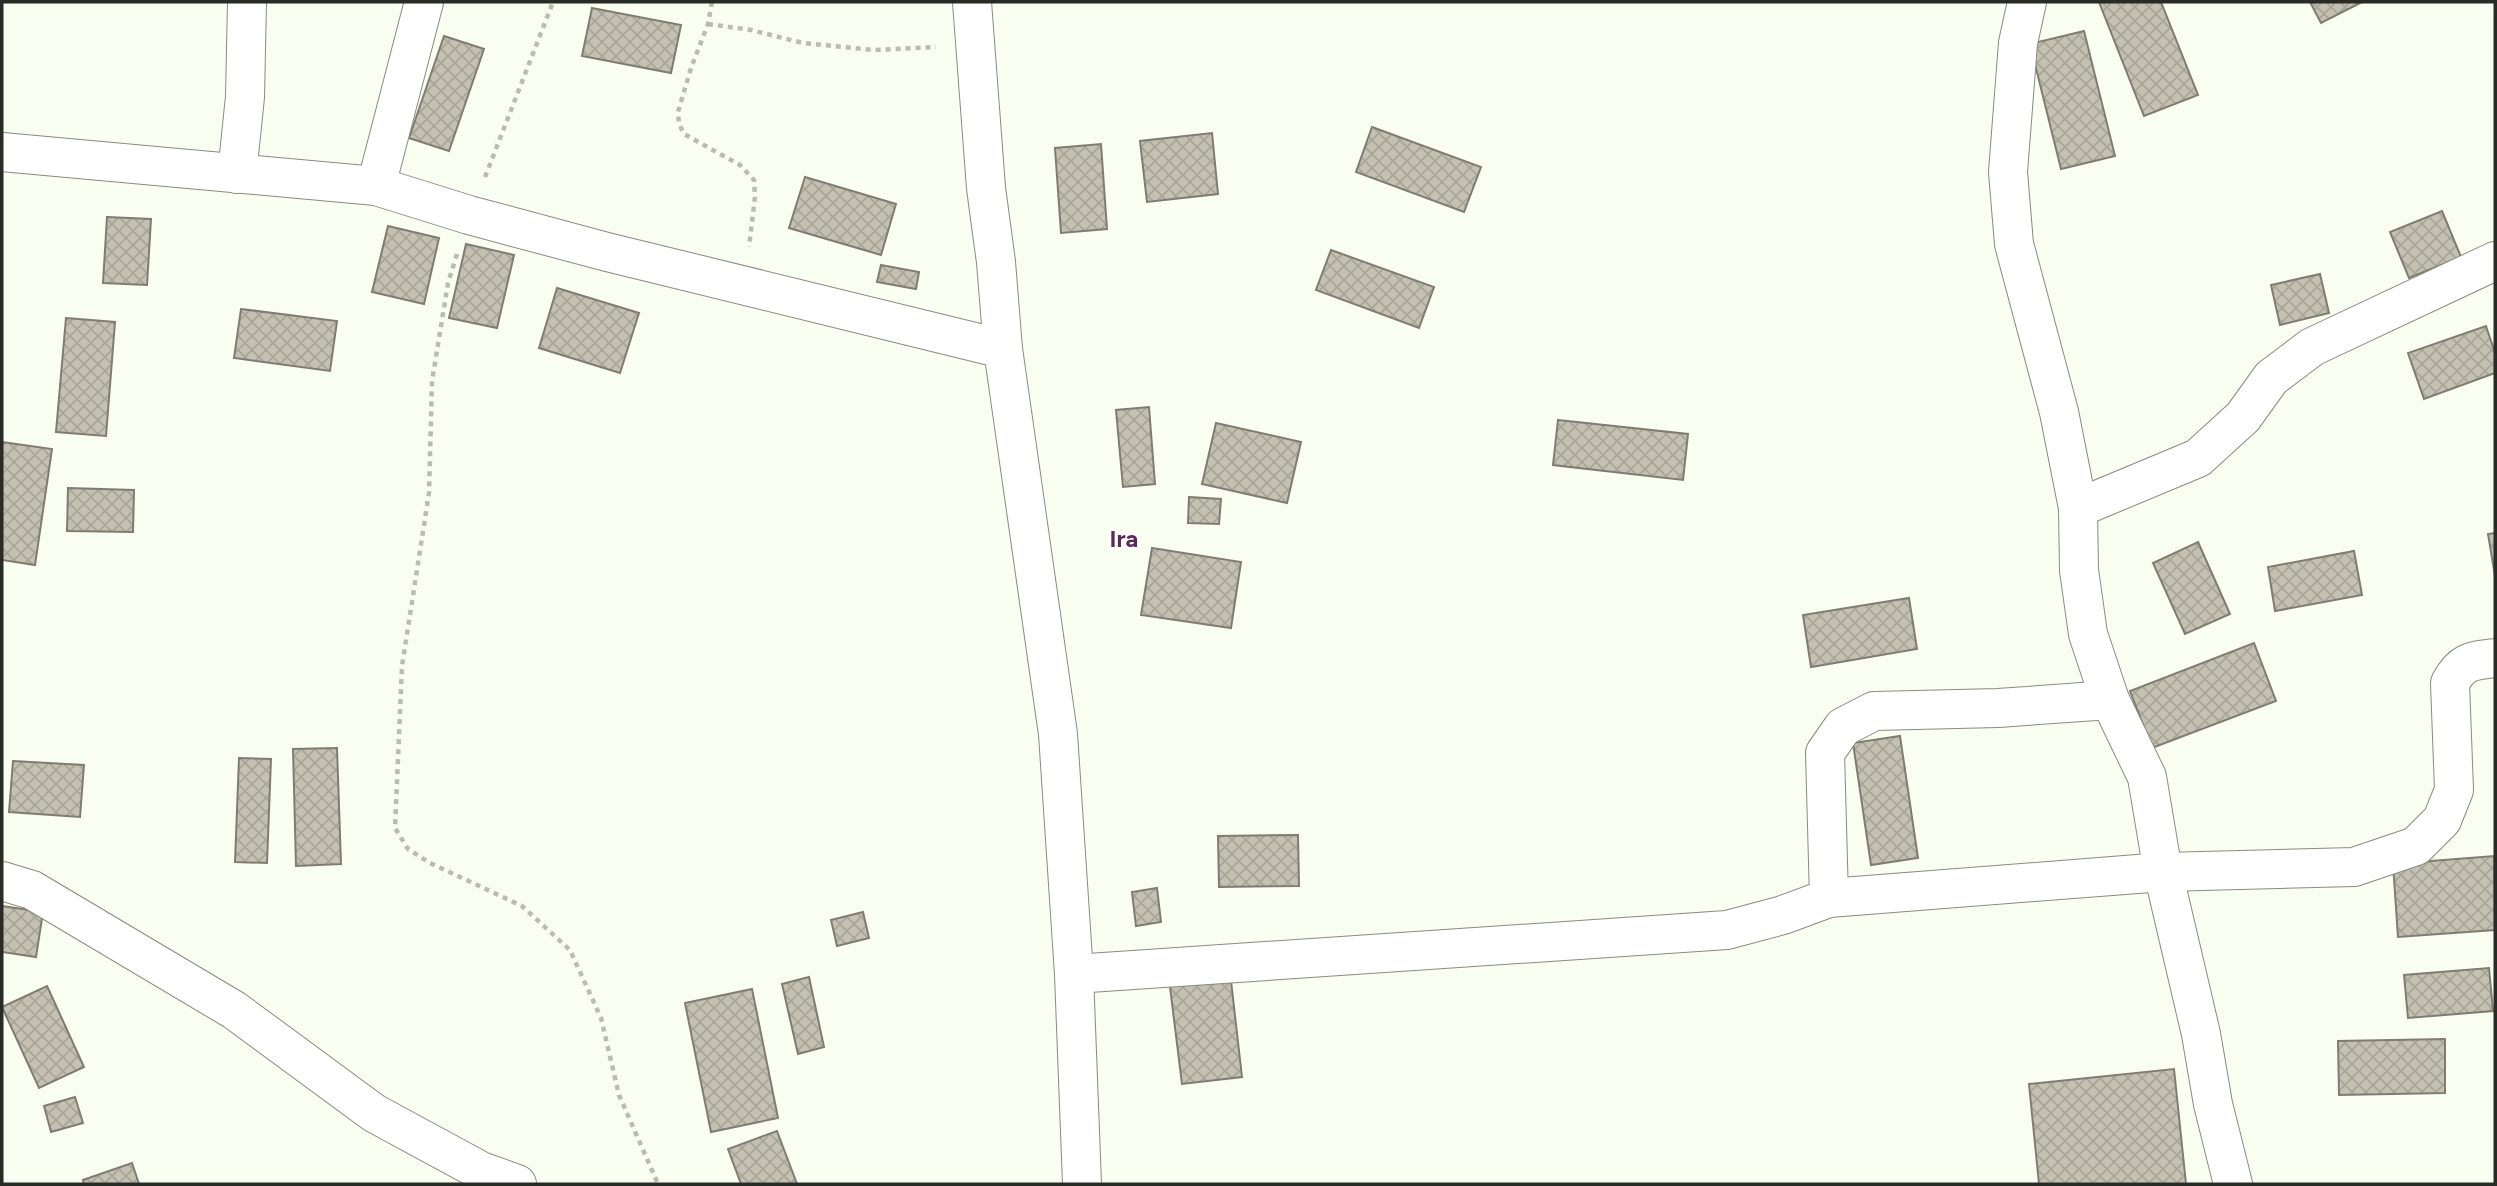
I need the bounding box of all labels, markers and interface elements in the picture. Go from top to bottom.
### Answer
district label: Ira [1110,524,1138,553]

